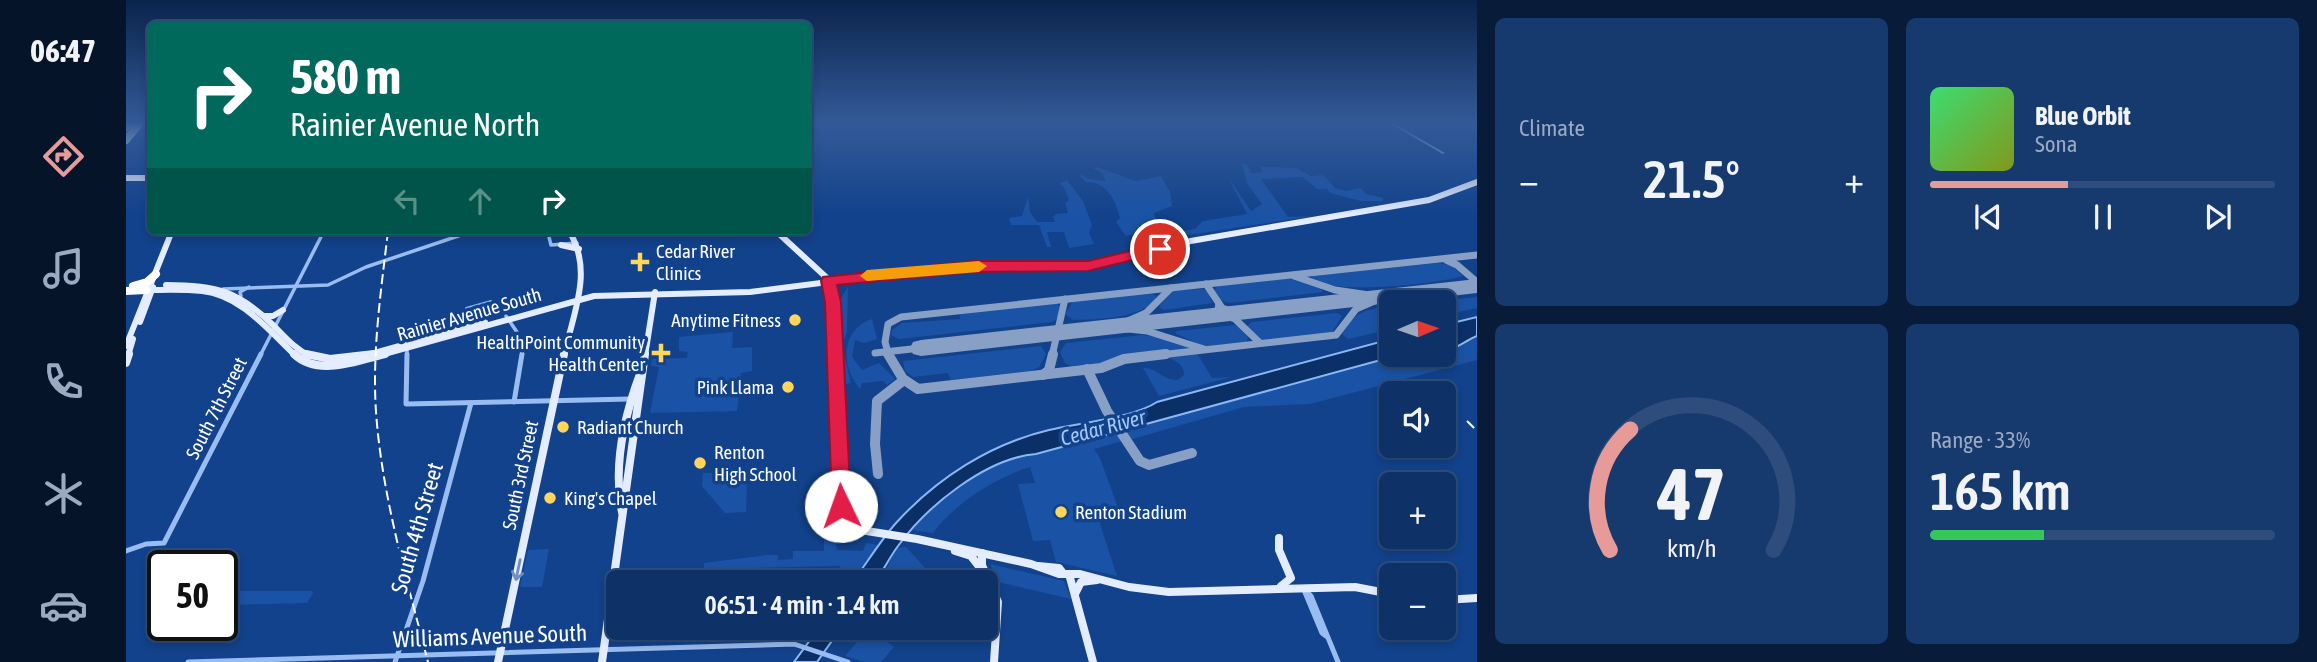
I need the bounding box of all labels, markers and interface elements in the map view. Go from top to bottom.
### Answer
text: 06:47 [30,32,96,69]
text: 580 m [290,48,401,104]
icon: right [175,49,266,140]
text: Blue Orbit [2035,101,2131,131]
text: Rainier Avenue North [290,106,540,143]
text: Climate [1519,115,1585,141]
text: Sona [2035,131,2077,157]
icon: directions [39,132,88,181]
text: 21.5° [1643,149,1740,209]
text: − [1519,158,1539,201]
text: + [1844,158,1864,201]
icon: left [388,182,426,220]
icon: ahead [461,182,499,220]
icon: right [534,182,572,220]
icon: previous [1969,198,2007,236]
icon: pause [2084,198,2122,236]
icon: next [2199,198,2237,236]
pin [1130,219,1190,279]
icon: arrive [1141,230,1179,268]
place label: Cedar River Clinics [656,240,735,284]
icon: music [39,244,88,293]
marker: Cedar River Clinics [630,252,650,272]
street label: Rainier Avenue South [394,283,544,345]
north arrow [1379,290,1456,368]
map controls [1379,290,1456,640]
place label: Anytime Fitness [671,309,781,331]
marker: Anytime Fitness [787,312,803,328]
place label: HealthPoint Community Health Center [476,331,645,375]
marker: HealthPoint Community Health Center [651,343,671,363]
street label: South 7th Street [181,353,251,463]
icon: phone [39,357,88,406]
place label: Pink Llama [697,376,774,398]
marker: Pink Llama [780,379,796,395]
button: sound [1379,381,1456,458]
water label: Cedar River [1058,404,1149,450]
place label: Radiant Church [577,416,684,438]
street label: South 3rd Street [498,418,542,532]
marker: Radiant Church [555,419,571,435]
text: Range · 33% [1930,427,2030,453]
place label: Renton High School [714,441,797,485]
text: 47 [1656,452,1726,535]
marker: Renton High School [692,455,708,471]
street label: South 4th Street [386,460,448,596]
text: 165 km [1930,461,2071,521]
icon: climate [39,469,88,518]
position arrow [804,469,878,543]
button: + [1379,472,1456,549]
place label: King's Chapel [564,487,657,509]
marker: King's Chapel [542,490,558,506]
place label: Renton Stadium [1075,501,1187,523]
marker: Renton Stadium [1053,504,1069,520]
text: km/h [1667,534,1716,562]
speed limit sign: 50 [147,550,238,641]
one-way arrow [510,558,524,581]
button: − [1379,563,1456,640]
icon: car [39,581,88,630]
text: 06:51 · 4 min · 1.4 km [705,590,899,620]
street label: Williams Avenue South [393,620,587,652]

